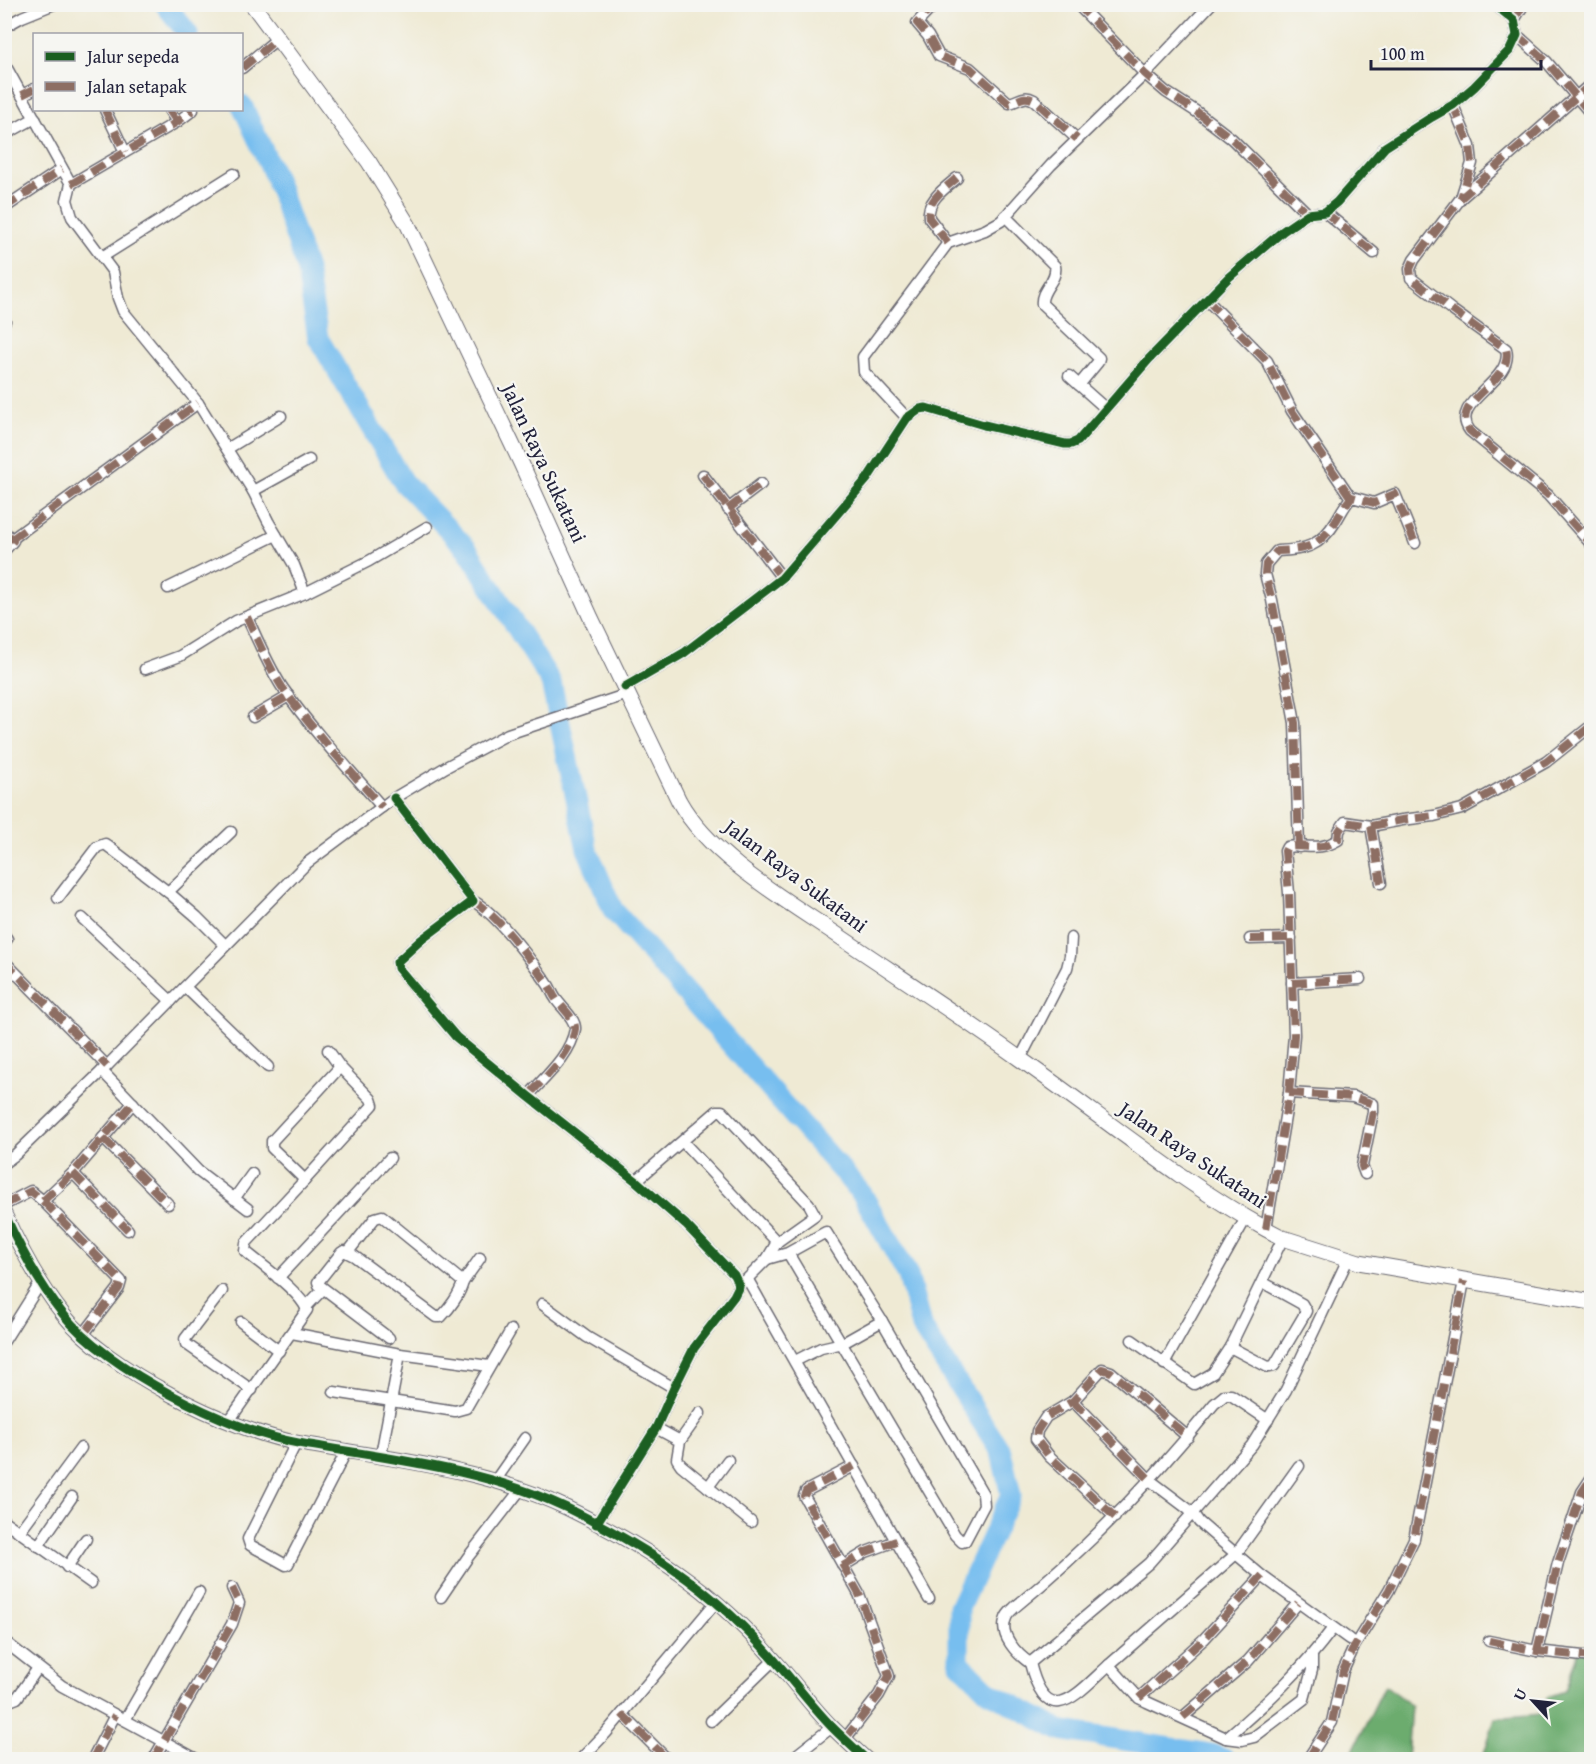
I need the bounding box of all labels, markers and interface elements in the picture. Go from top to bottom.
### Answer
legend [33,33,243,111]
scale bar [1371,33,1540,71]
text: 100 m [1380,40,1425,67]
text: Jalur sepeda [85,43,180,70]
text: Jalan setapak [85,73,187,100]
street label: Jalan Raya Sukatani [493,375,595,548]
street label: Jalan Raya Sukatani [716,809,875,940]
street label: Jalan Raya Sukatani [1111,1092,1274,1216]
north arrow [1503,1671,1563,1731]
text: U [1506,1684,1533,1704]

